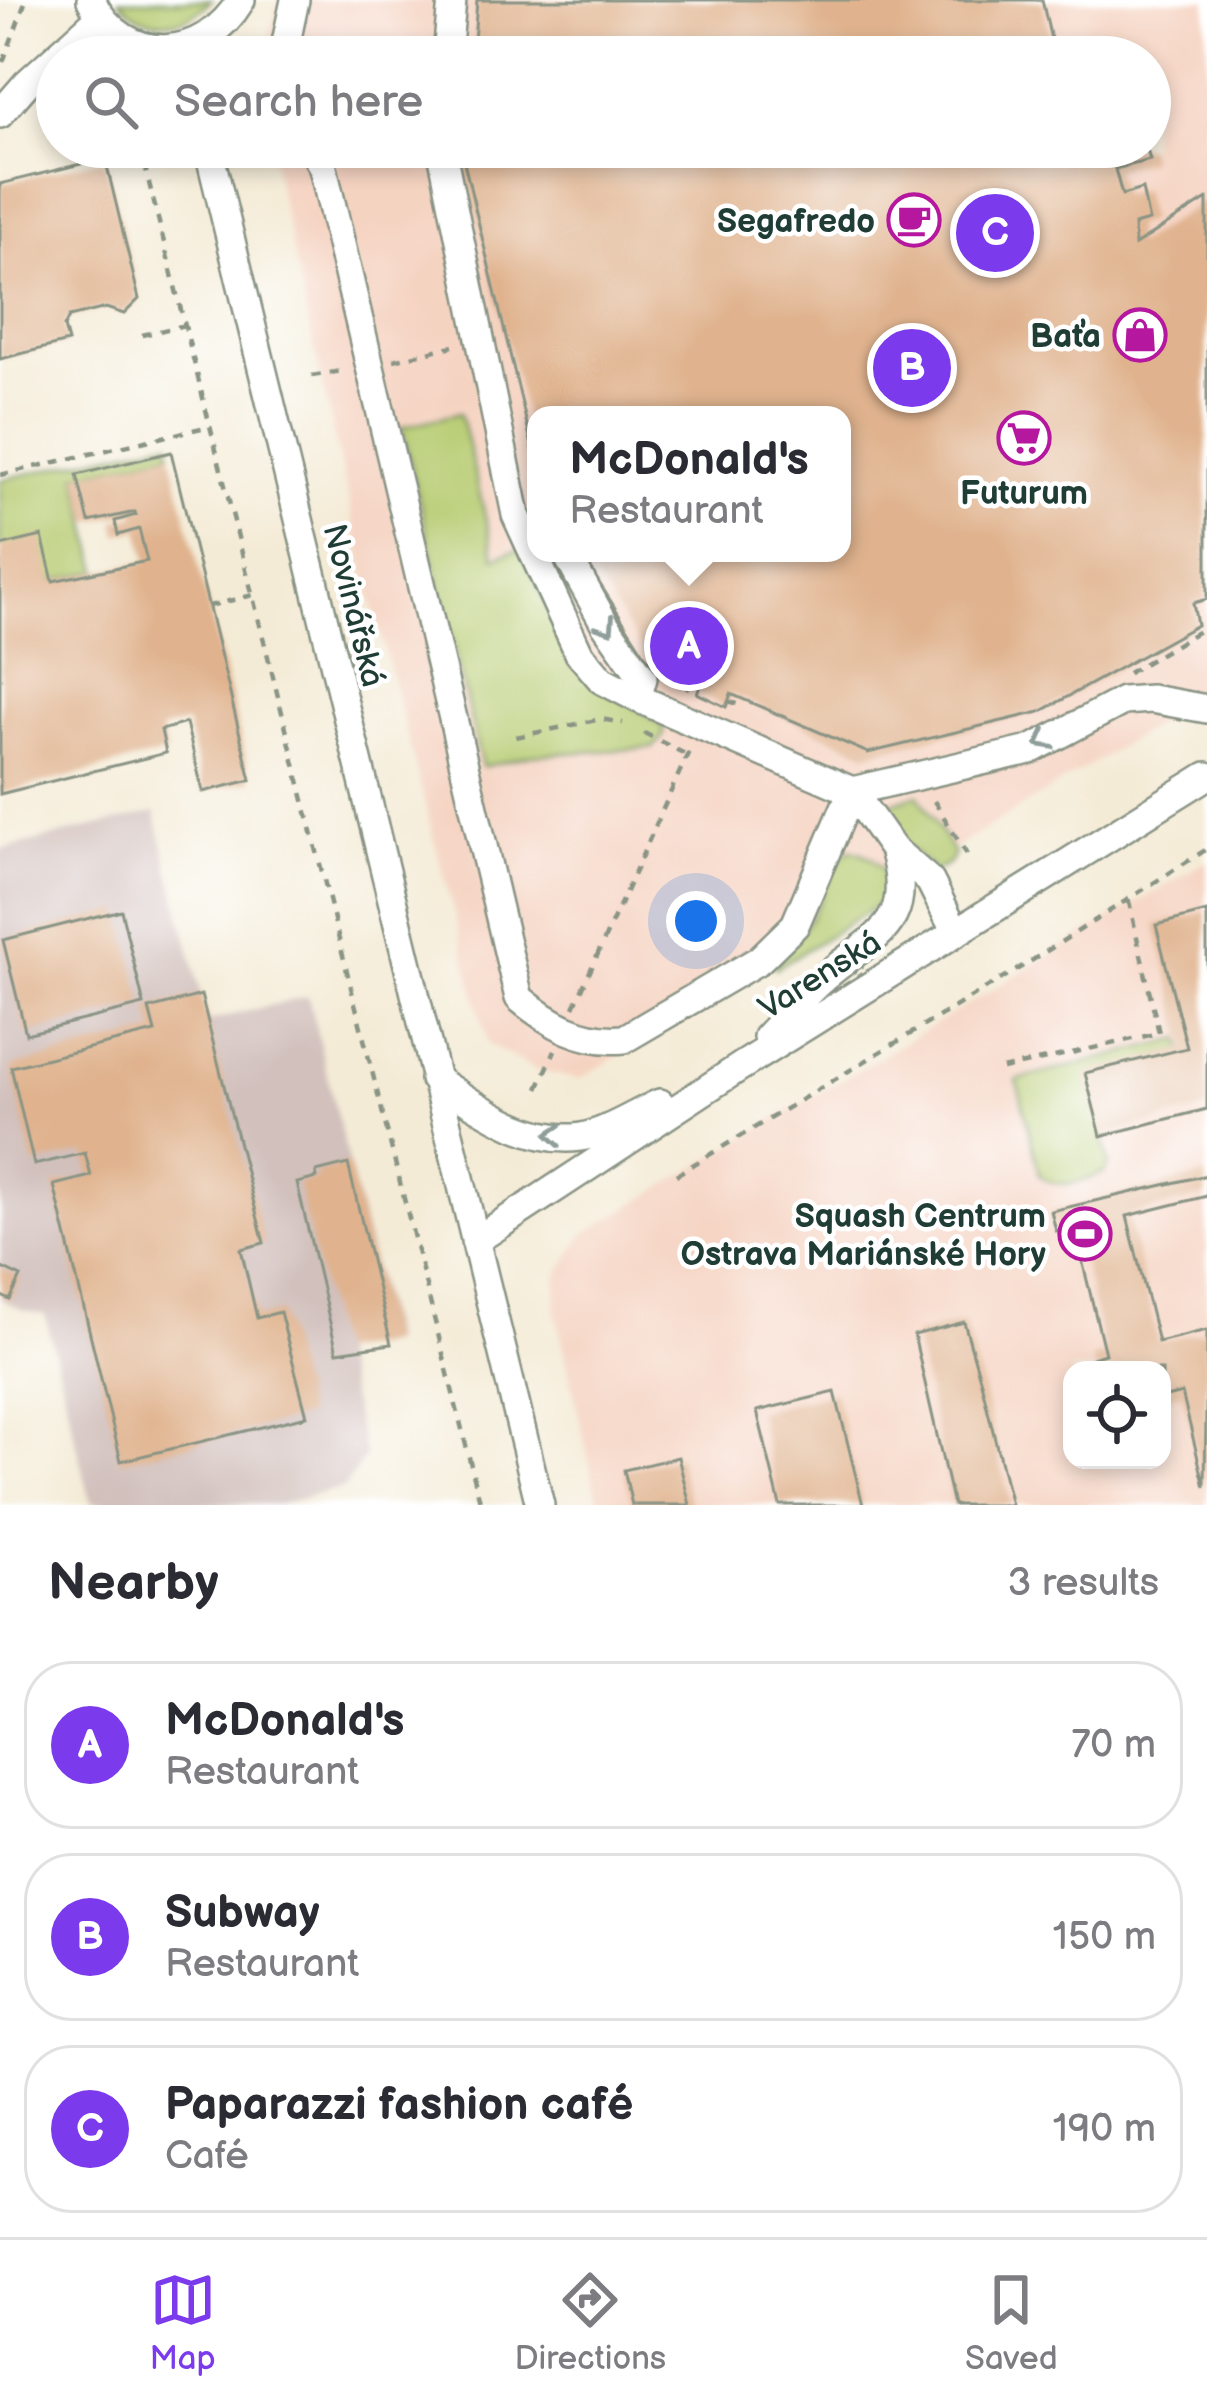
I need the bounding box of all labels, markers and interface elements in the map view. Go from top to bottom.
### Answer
search box [36,36,1171,168]
icon: search [78,69,144,135]
text: Search here [174,75,423,130]
pin: C [956,188,1034,278]
cafe icon: Segafredo [886,192,942,248]
place label: Segafredo [717,202,875,242]
shop icon: Baťa [1112,307,1168,363]
place label: Baťa [1030,317,1101,357]
pin: B [873,323,951,413]
popup [527,406,851,562]
supermarket icon: Futurum [996,410,1052,466]
text: McDonald's [569,433,809,488]
place label: Futurum [960,474,1088,514]
text: Restaurant [569,488,763,535]
street label: Novinářská [314,520,393,691]
pin: A [650,601,728,691]
one-way arrow [593,612,615,634]
one-way arrow [1035,727,1056,750]
your location [666,891,726,951]
street label: Varenská [752,923,889,1029]
one-way arrow [544,1123,563,1148]
place label: Squash Centrum Ostrava Mariánské Hory [681,1197,1046,1275]
sports icon: Squash Centrum Ostrava Mariánské Hory [1057,1206,1113,1262]
map controls [1063,1361,1171,1469]
button: locate [1063,1361,1171,1469]
text: Nearby [48,1553,219,1614]
text: 3 results [1007,1560,1159,1607]
text: McDonald's [165,1694,404,1749]
text: A [78,1722,102,1769]
text: 70 m [1071,1722,1156,1769]
text: Restaurant [165,1749,359,1796]
text: Subway [165,1886,320,1941]
text: B [76,1914,104,1961]
text: 150 m [1053,1914,1156,1961]
text: Restaurant [165,1941,359,1988]
text: Paparazzi fashion café [165,2078,633,2133]
text: C [76,2106,104,2153]
text: 190 m [1053,2106,1156,2153]
text: Café [165,2133,249,2180]
tab: Map [149,2267,216,2379]
tab: Directions [514,2267,666,2379]
tab: Saved [965,2267,1058,2379]

